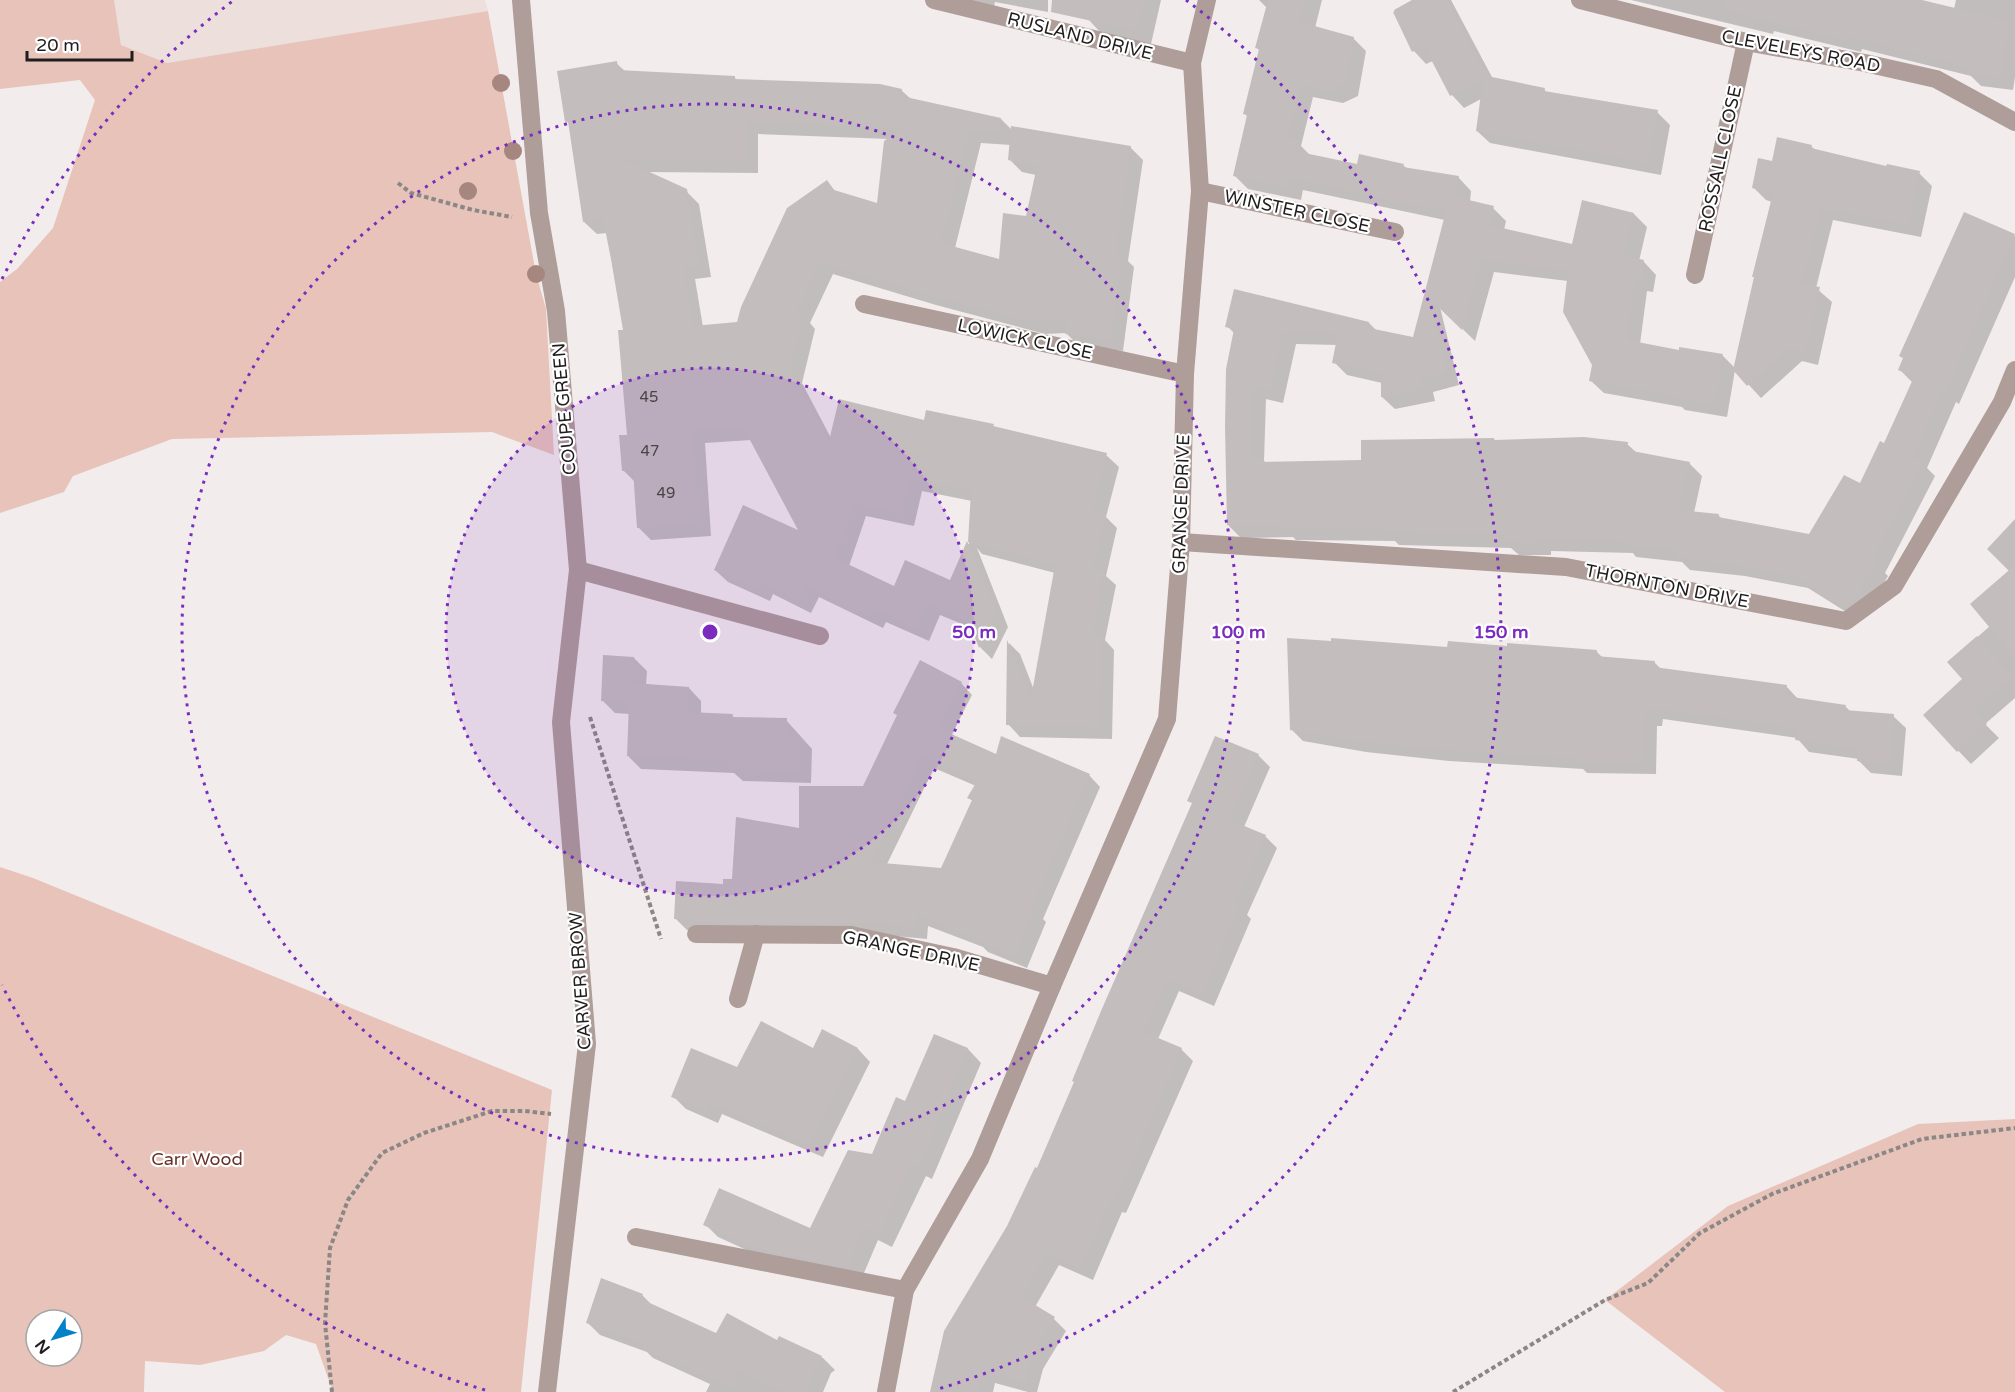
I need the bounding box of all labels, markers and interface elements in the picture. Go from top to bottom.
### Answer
street label: RUSLAND DRIVE [1005,7,1155,65]
scale bar [27,24,132,62]
street label: CLEVELEYS ROAD [1720,25,1882,77]
text: 20 m [36,34,80,56]
street label: ROSSALL CLOSE [1694,84,1746,234]
street label: WINSTER CLOSE [1222,185,1372,237]
street label: LOWICK CLOSE [955,314,1095,364]
street label: COUPE GREEN [547,342,581,476]
house number: 45 [640,388,658,406]
street label: GRANGE DRIVE [1168,434,1194,574]
house number: 47 [641,442,659,460]
house number: 49 [657,484,675,502]
street label: THORNTON DRIVE [1583,559,1751,613]
text: 50 m [952,621,996,643]
text: 100 m [1210,621,1266,643]
text: 150 m [1473,621,1529,643]
centre of rings [700,622,720,642]
street label: CARVER BROW [564,911,596,1051]
street label: GRANGE DRIVE [840,926,982,976]
park label: Carr Wood [151,1148,243,1170]
north arrow [24,1308,84,1368]
text: N [31,1335,55,1358]

